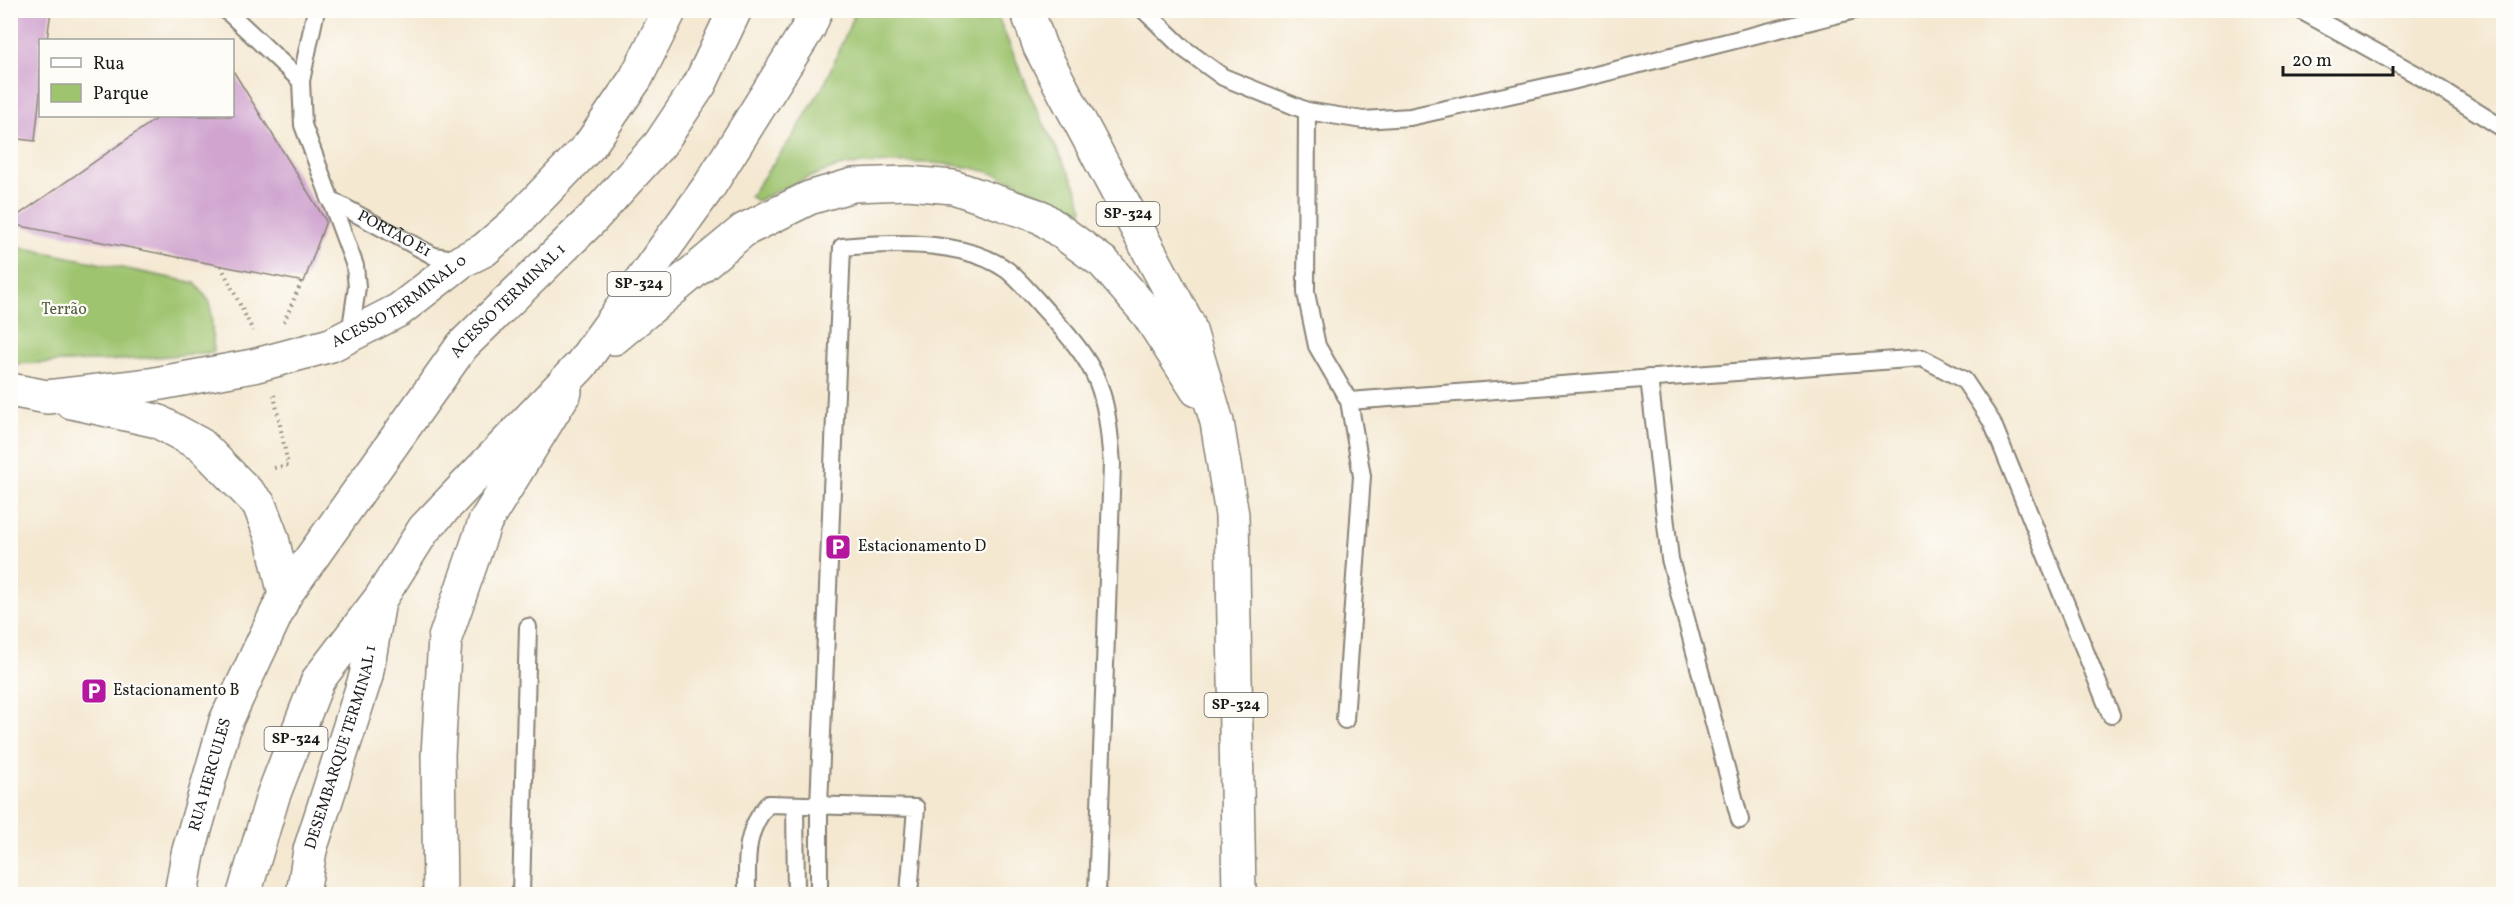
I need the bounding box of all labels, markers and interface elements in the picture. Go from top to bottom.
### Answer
legend [39,39,234,117]
scale bar [2283,39,2392,77]
text: 20 m [2292,49,2332,74]
text: Rua [93,52,124,77]
text: Parque [93,82,148,107]
road number: SP-324 [1096,202,1160,226]
street label: PORTÃO E1 [353,205,435,263]
street label: ACESSO TERMINAL 1 [446,239,571,363]
street label: ACESSO TERMINAL 0 [328,250,472,354]
road number: SP-324 [608,272,670,296]
park label: Terrão [41,299,87,321]
parking icon: Estacionamento D [823,532,853,562]
place label: Estacionamento D [858,536,987,558]
street label: DESEMBARQUE TERMINAL 1 [300,644,382,852]
parking icon: Estacionamento B [79,676,109,706]
place label: Estacionamento B [113,680,240,702]
road number: SP-324 [1204,693,1268,717]
street label: RUA HERCULES [184,716,237,834]
road number: SP-324 [264,727,328,751]

